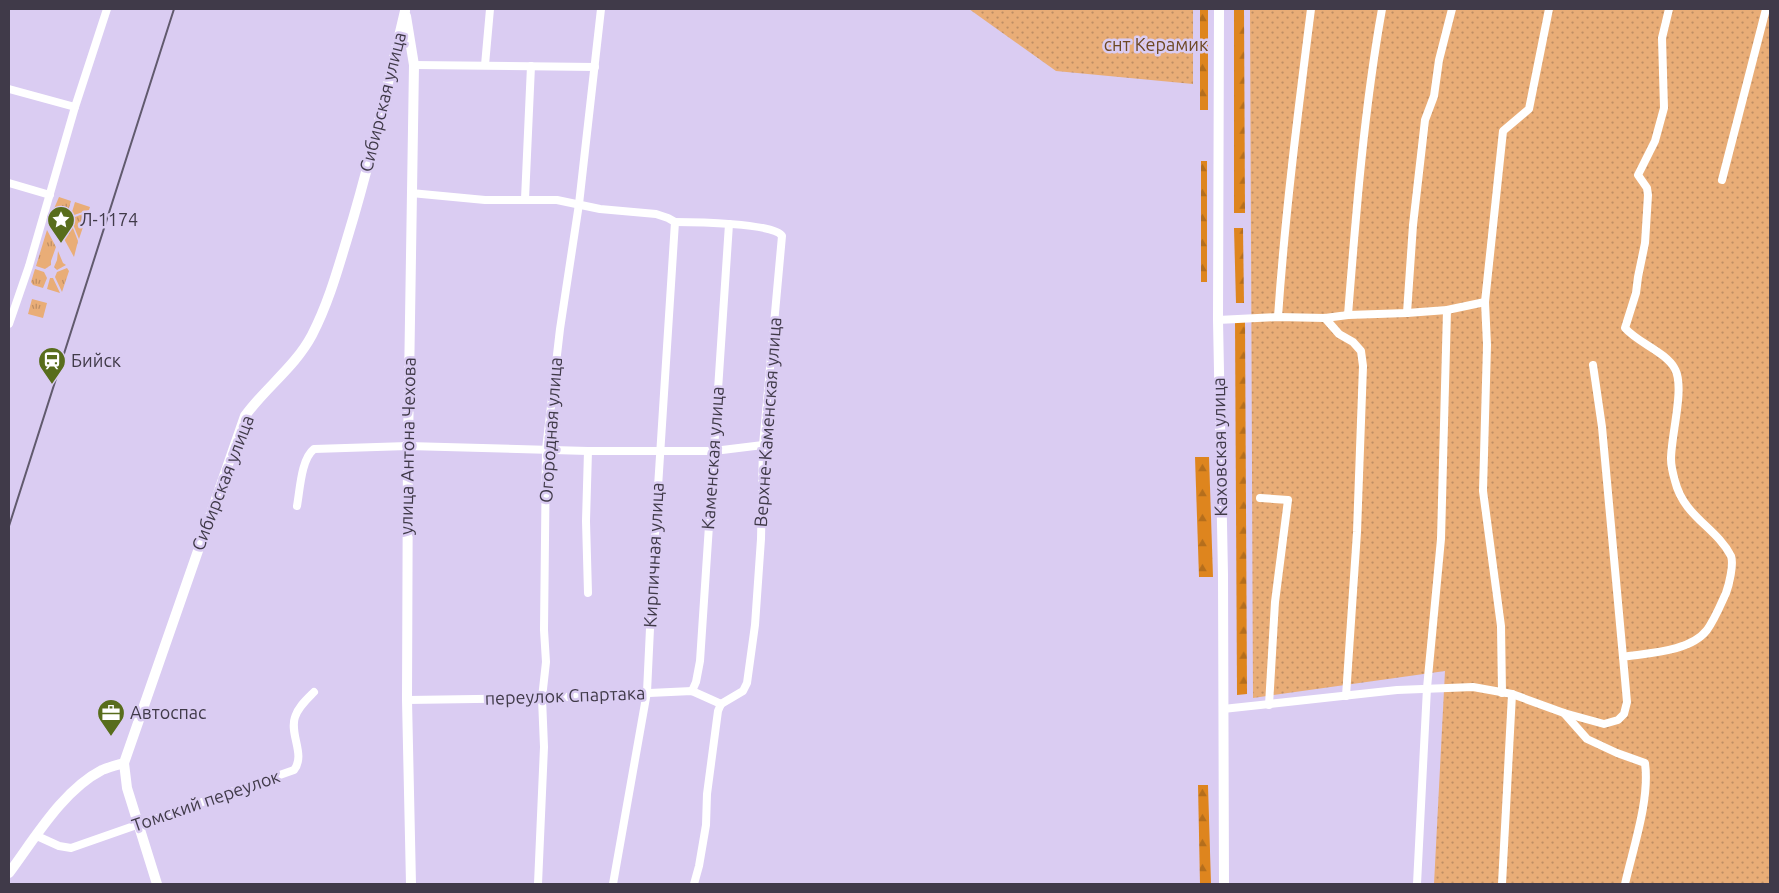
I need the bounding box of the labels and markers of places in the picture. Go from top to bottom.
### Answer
place icon: Л-1174 [46,205,76,244]
place label: Л-1174 [80,209,138,229]
station icon: Бийск [37,346,67,385]
place label: Бийск [71,350,121,370]
office icon: Автоспас [96,698,126,737]
place label: Автоспас [130,702,206,722]

